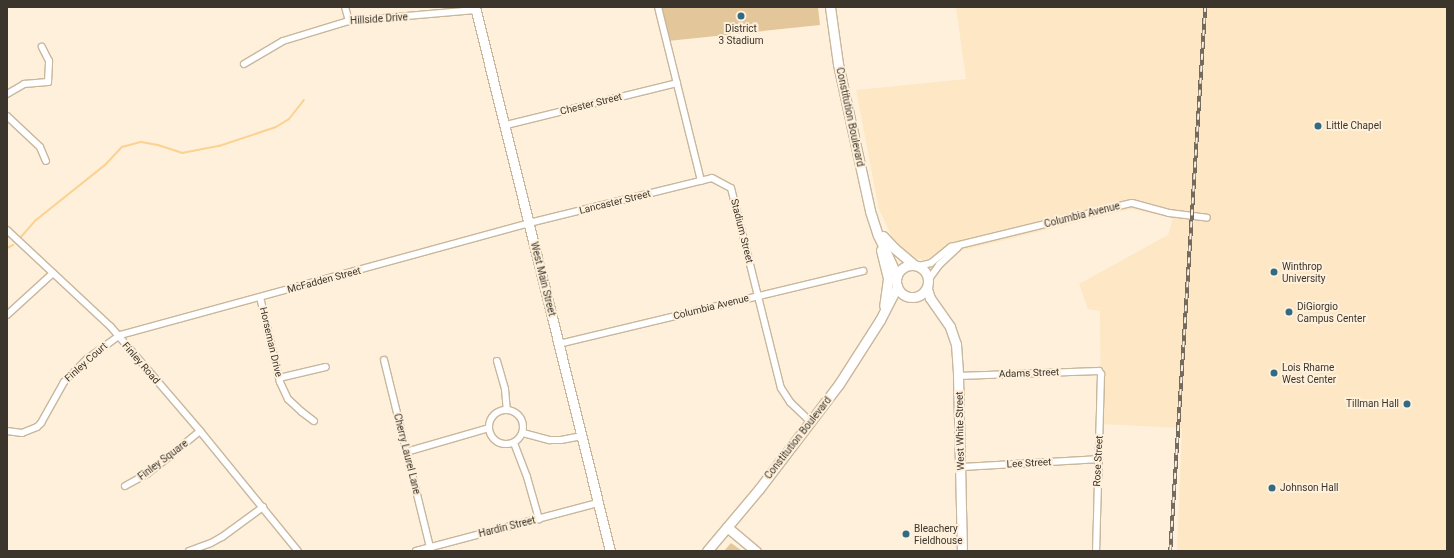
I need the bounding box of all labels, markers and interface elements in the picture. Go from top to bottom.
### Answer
street label: Hillside Drive [350,11,408,27]
marker: District 3 Stadium [736,11,746,21]
place label: District 3 Stadium [718,22,764,46]
street label: Constitution Boulevard [834,66,866,168]
street label: Chester Street [559,91,623,117]
place label: Little Chapel [1326,120,1381,132]
marker: Little Chapel [1313,121,1323,131]
street label: Lancaster Street [578,187,652,217]
street label: Stadium Street [728,198,756,264]
street label: Columbia Avenue [1043,200,1121,230]
street label: West Main Street [528,241,558,317]
place label: Winthrop University [1282,260,1326,284]
street label: McFadden Street [286,264,362,296]
marker: Winthrop University [1269,267,1279,277]
street label: Columbia Avenue [672,292,750,322]
place label: DiGiorgio Campus Center [1297,300,1366,324]
street label: Horseman Drive [257,306,285,378]
marker: DiGiorgio Campus Center [1284,307,1294,317]
street label: Finley Court [62,340,110,384]
street label: Finley Road [120,340,162,386]
place label: Lois Rhame West Center [1282,361,1336,384]
street label: Adams Street [999,366,1059,380]
marker: Lois Rhame West Center [1269,368,1279,378]
street label: West White Street [953,391,967,471]
street label: Constitution Boulevard [762,394,834,482]
place label: Tillman Hall [1346,398,1399,410]
marker: Tillman Hall [1402,399,1412,409]
street label: Cherry Laurel Lane [391,412,423,496]
street label: Rose Street [1091,435,1105,487]
street label: Finley Square [136,437,190,483]
street label: Lee Street [1006,456,1052,470]
place label: Johnson Hall [1280,482,1339,494]
marker: Johnson Hall [1267,483,1277,493]
street label: Hardin Street [477,514,537,540]
place label: Bleachery Fieldhouse [914,522,963,546]
marker: Bleachery Fieldhouse [901,529,911,539]

